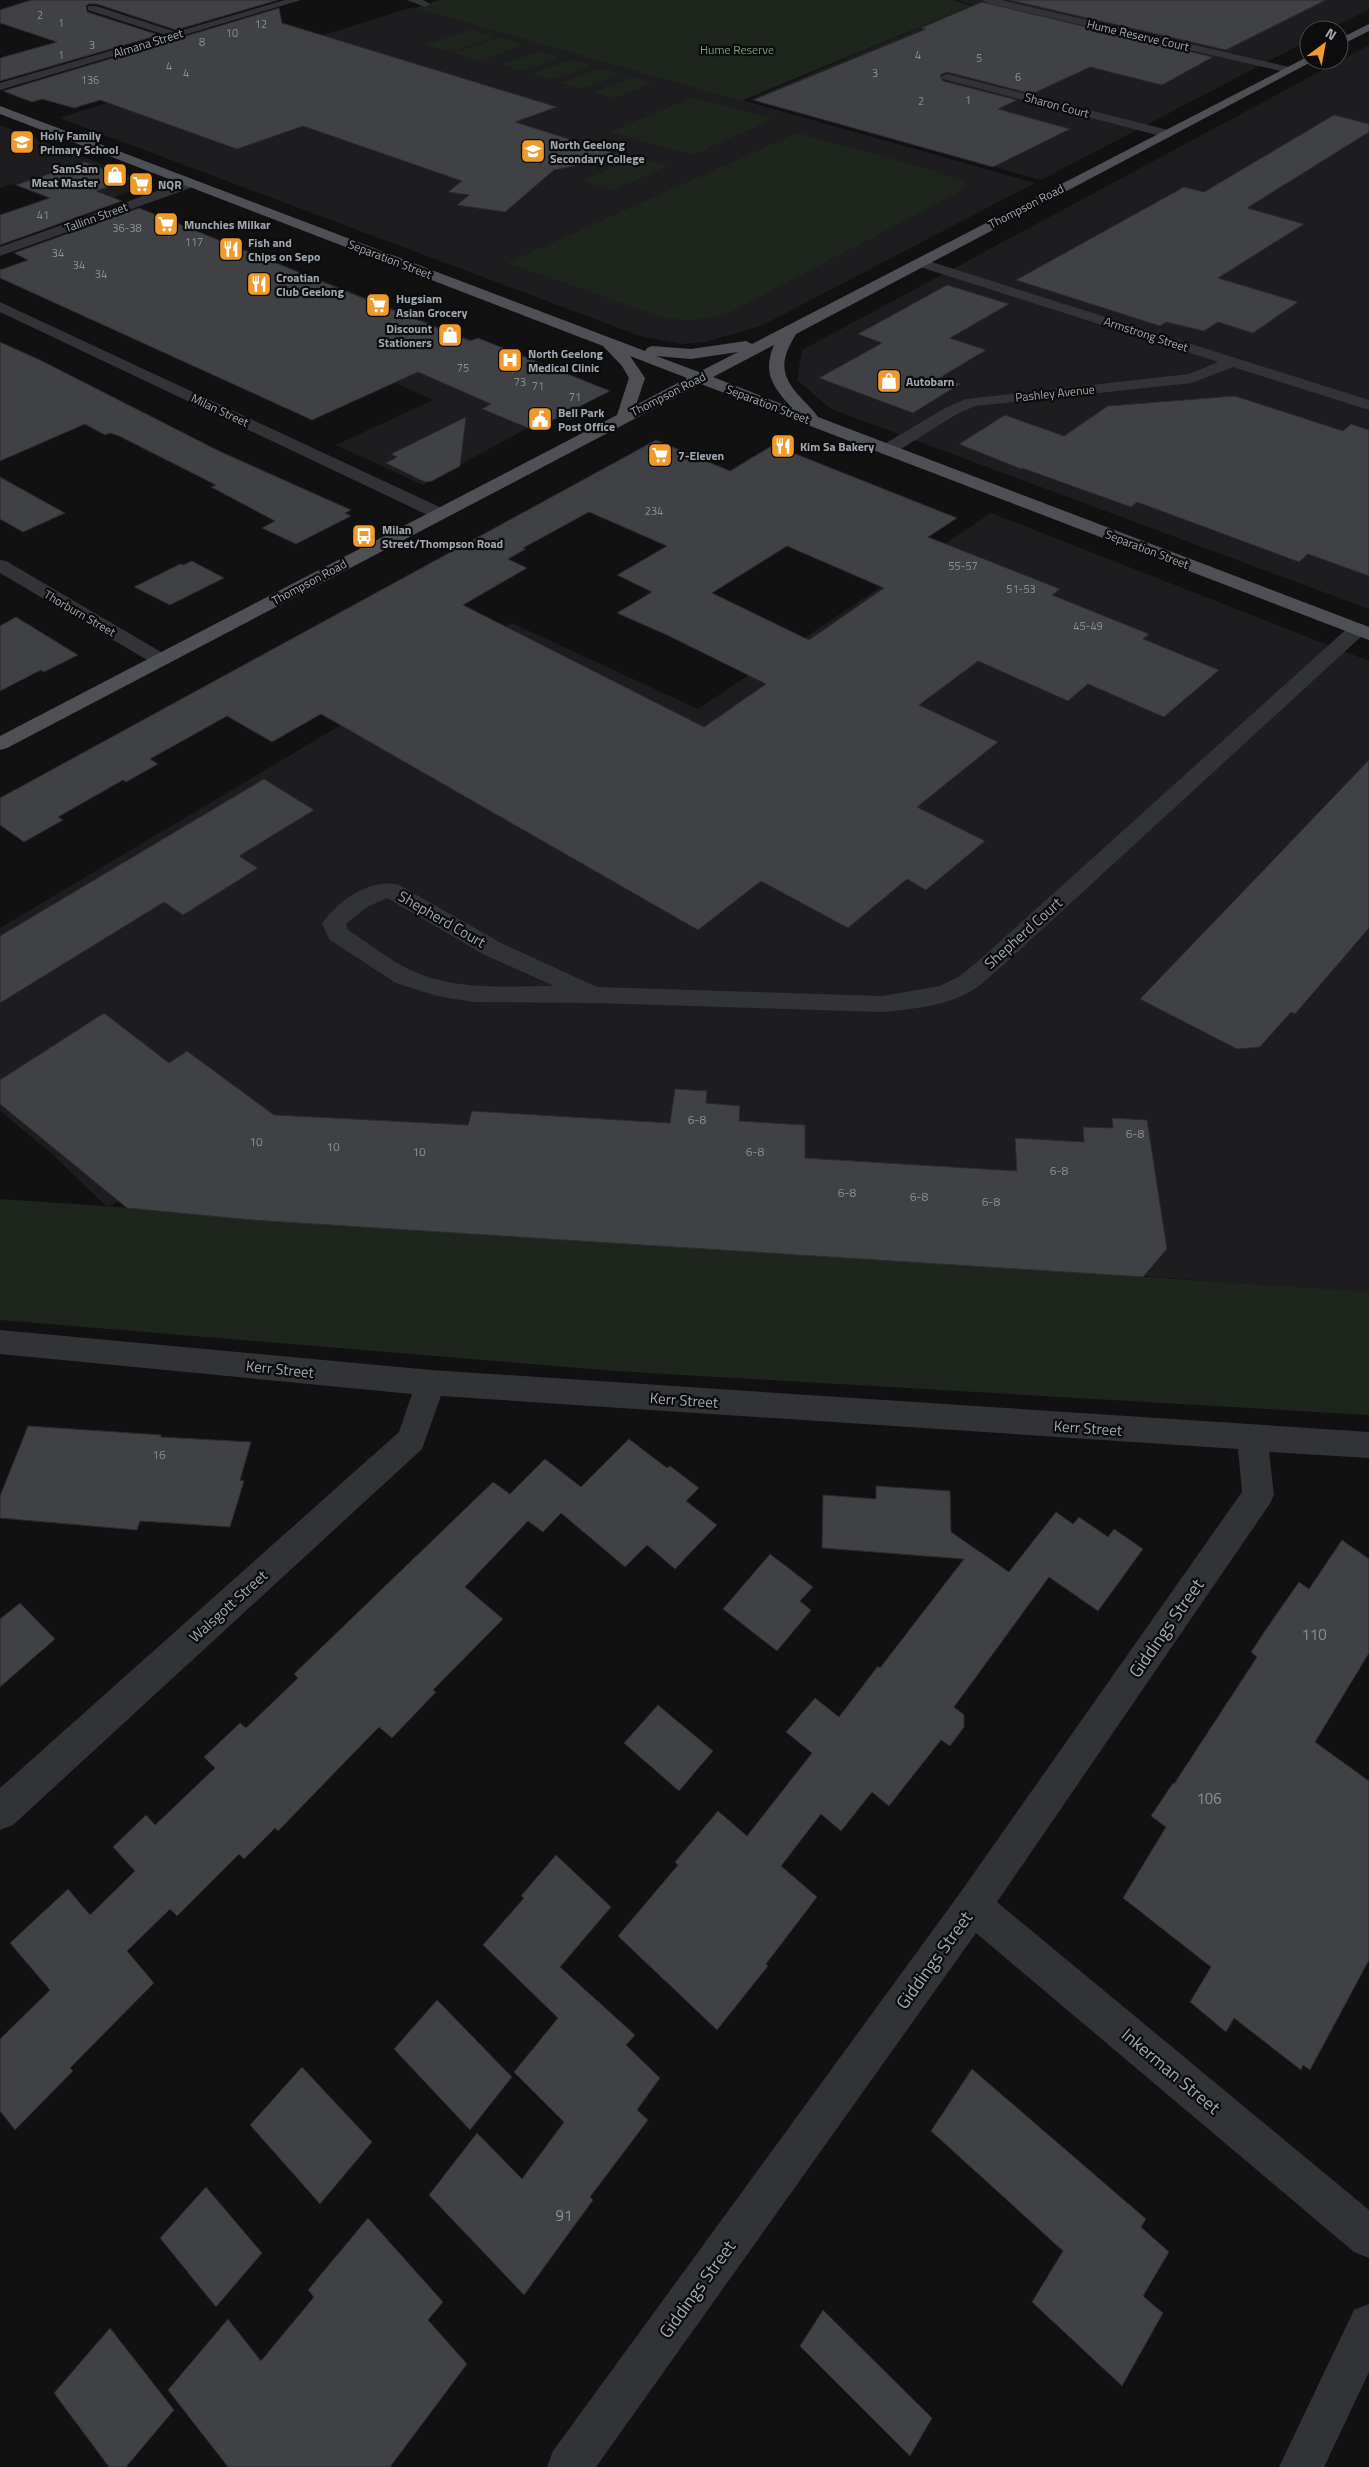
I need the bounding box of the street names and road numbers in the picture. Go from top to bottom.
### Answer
street label: Hume Reserve Court [1085,14,1192,56]
street label: Almana Street [111,23,186,63]
street label: Sharon Court [1023,87,1092,123]
street label: Thompson Road [985,179,1067,233]
street label: Tallinn Street [62,197,131,237]
street label: Separation Street [345,234,435,284]
street label: Armstrong Street [1101,311,1191,357]
street label: Thompson Road [627,367,709,421]
street label: Separation Street [723,379,813,429]
street label: Pashley Avenue [1014,379,1096,407]
street label: Milan Street [188,388,253,432]
street label: Separation Street [1102,524,1192,574]
street label: Thompson Road [268,554,350,610]
street label: Thorburn Street [41,585,120,642]
street label: Shepherd Court [394,885,491,954]
street label: Shepherd Court [979,891,1068,974]
street label: Kerr Street [245,1354,316,1384]
street label: Kerr Street [649,1386,720,1414]
street label: Kerr Street [1053,1414,1124,1442]
street label: Walsgott Street [184,1564,273,1648]
street label: Giddings Street [1122,1572,1211,1683]
street label: Giddings Street [889,1905,979,2015]
street label: Inkerman Street [1116,2021,1227,2121]
street label: Giddings Street [652,2234,742,2344]

